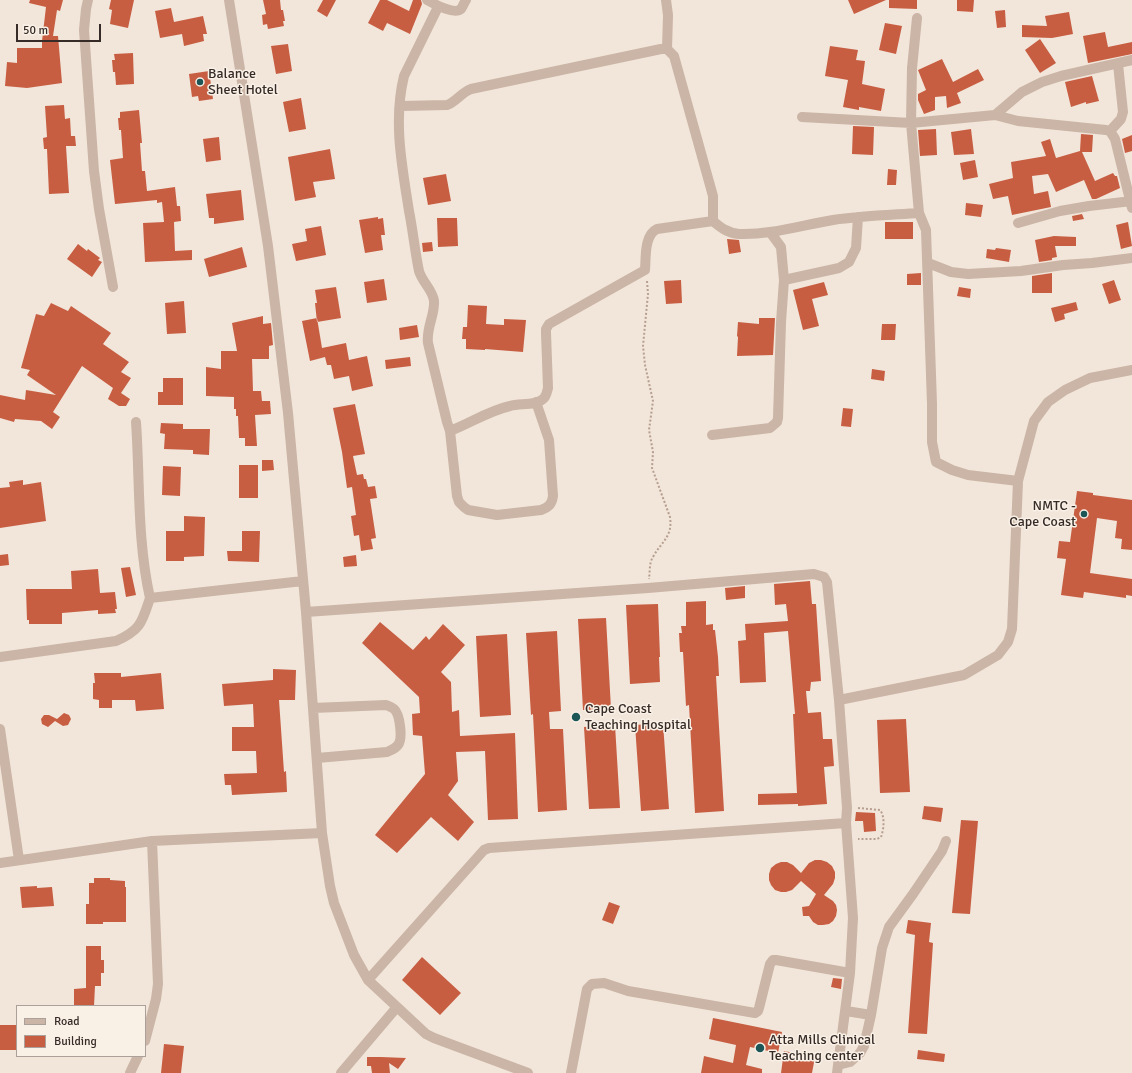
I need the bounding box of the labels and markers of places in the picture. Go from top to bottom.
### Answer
place label: Balance Sheet Hotel [208,66,278,98]
marker: Balance Sheet Hotel [195,77,205,87]
place label: NMTC - Cape Coast [1009,498,1076,530]
marker: NMTC - Cape Coast [1079,509,1089,519]
place label: Cape Coast Teaching Hospital [585,701,691,734]
marker: Cape Coast Teaching Hospital [570,711,582,723]
place label: Atta Mills Clinical Teaching center [769,1032,875,1064]
marker: Atta Mills Clinical Teaching center [754,1042,766,1054]

